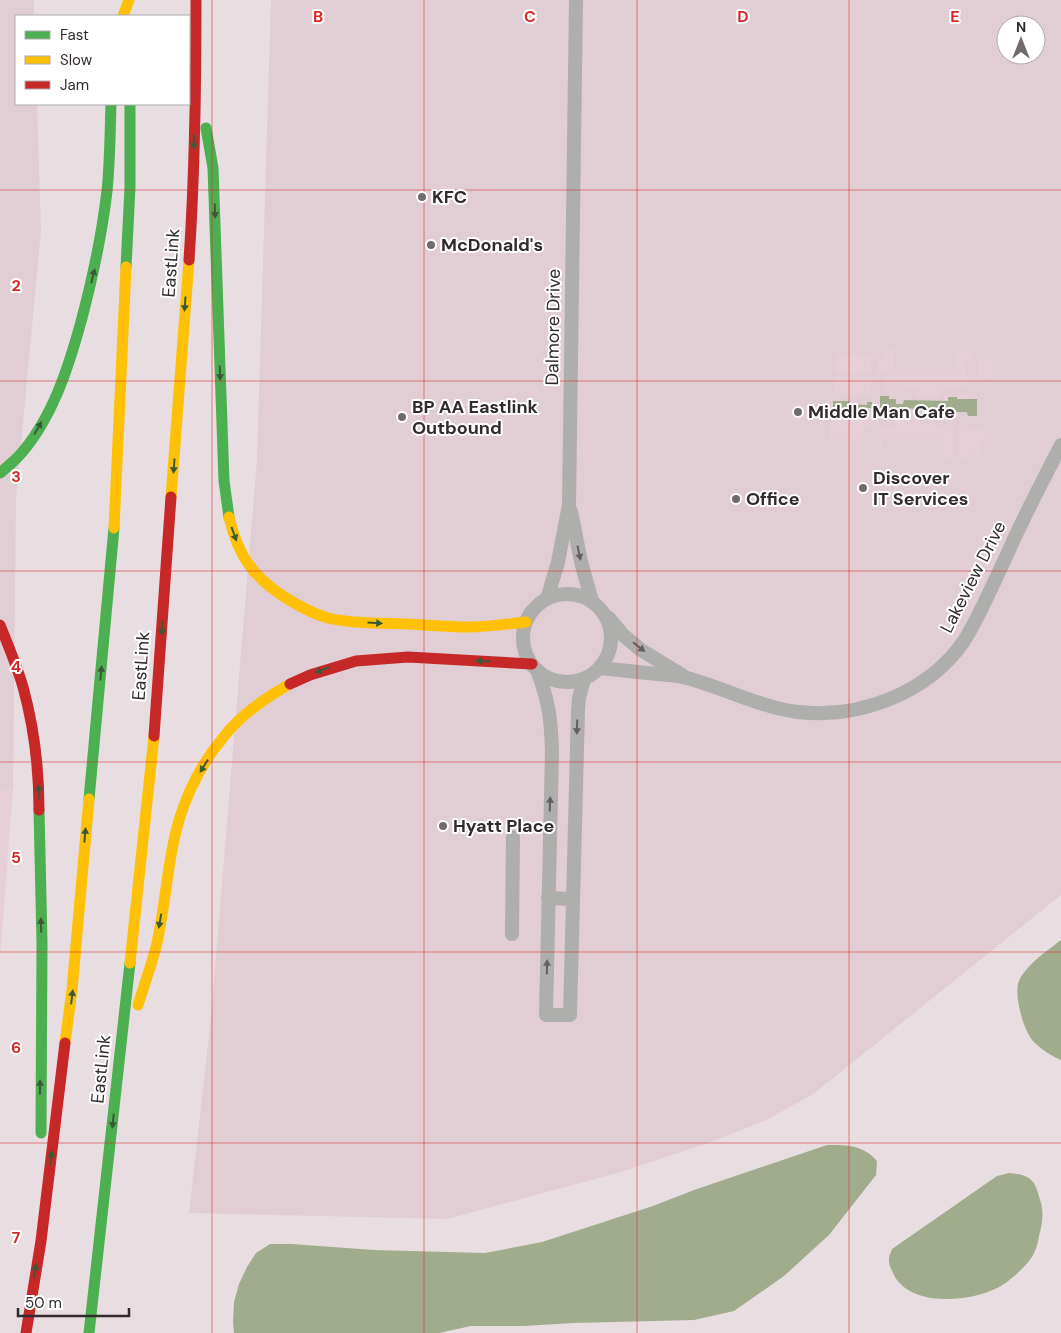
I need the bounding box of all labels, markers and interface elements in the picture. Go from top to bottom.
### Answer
text: B [313,6,323,27]
text: C [524,6,536,27]
text: D [737,6,749,27]
text: E [950,6,960,27]
legend [15,15,190,105]
north arrow [996,15,1046,65]
text: N [1016,18,1026,36]
text: Fast [60,25,89,45]
text: Slow [60,50,93,70]
text: Jam [60,75,89,95]
one-way arrow [190,134,198,150]
place label: KFC [432,185,467,209]
marker: KFC [416,191,428,203]
one-way arrow [211,203,219,219]
street label: EastLink [157,228,185,298]
place label: McDonald's [441,233,543,257]
marker: McDonald's [425,239,437,251]
street label: Dalmore Drive [540,268,566,386]
one-way arrow [89,269,97,284]
text: 2 [11,275,21,296]
one-way arrow [181,297,189,313]
one-way arrow [216,365,224,381]
place label: BP AA Eastlink Outbound [412,395,539,440]
place label: Middle Man Cafe [808,400,955,424]
marker: Middle Man Cafe [792,406,804,418]
marker: BP AA Eastlink Outbound [396,411,408,423]
one-way arrow [33,422,42,435]
one-way arrow [169,459,177,475]
text: 3 [11,466,21,487]
place label: Discover IT Services [873,466,968,511]
marker: Discover IT Services [857,482,869,494]
place label: Office [746,487,800,511]
marker: Office [730,493,742,505]
street label: Lakeview Drive [935,517,1011,637]
one-way arrow [231,527,239,542]
one-way arrow [575,545,583,560]
one-way arrow [367,619,383,627]
one-way arrow [157,621,165,637]
street label: EastLink [127,631,155,701]
one-way arrow [632,642,645,653]
text: 4 [11,656,21,677]
one-way arrow [475,656,491,664]
one-way arrow [97,665,105,681]
one-way arrow [314,667,329,675]
one-way arrow [573,719,581,735]
one-way arrow [199,759,208,772]
one-way arrow [35,784,43,800]
one-way arrow [547,796,555,812]
place label: Hyatt Place [453,814,555,838]
marker: Hyatt Place [437,820,449,832]
one-way arrow [82,827,90,843]
text: 5 [11,847,21,868]
one-way arrow [155,913,163,929]
one-way arrow [37,917,45,933]
one-way arrow [543,958,551,974]
one-way arrow [68,988,76,1004]
street label: EastLink [85,1033,117,1105]
text: 6 [11,1037,21,1058]
one-way arrow [36,1079,44,1095]
one-way arrow [109,1114,117,1130]
one-way arrow [47,1150,55,1166]
text: 7 [12,1227,21,1248]
one-way arrow [32,1263,40,1279]
scale bar [18,1286,129,1318]
text: 50 m [25,1293,62,1313]

